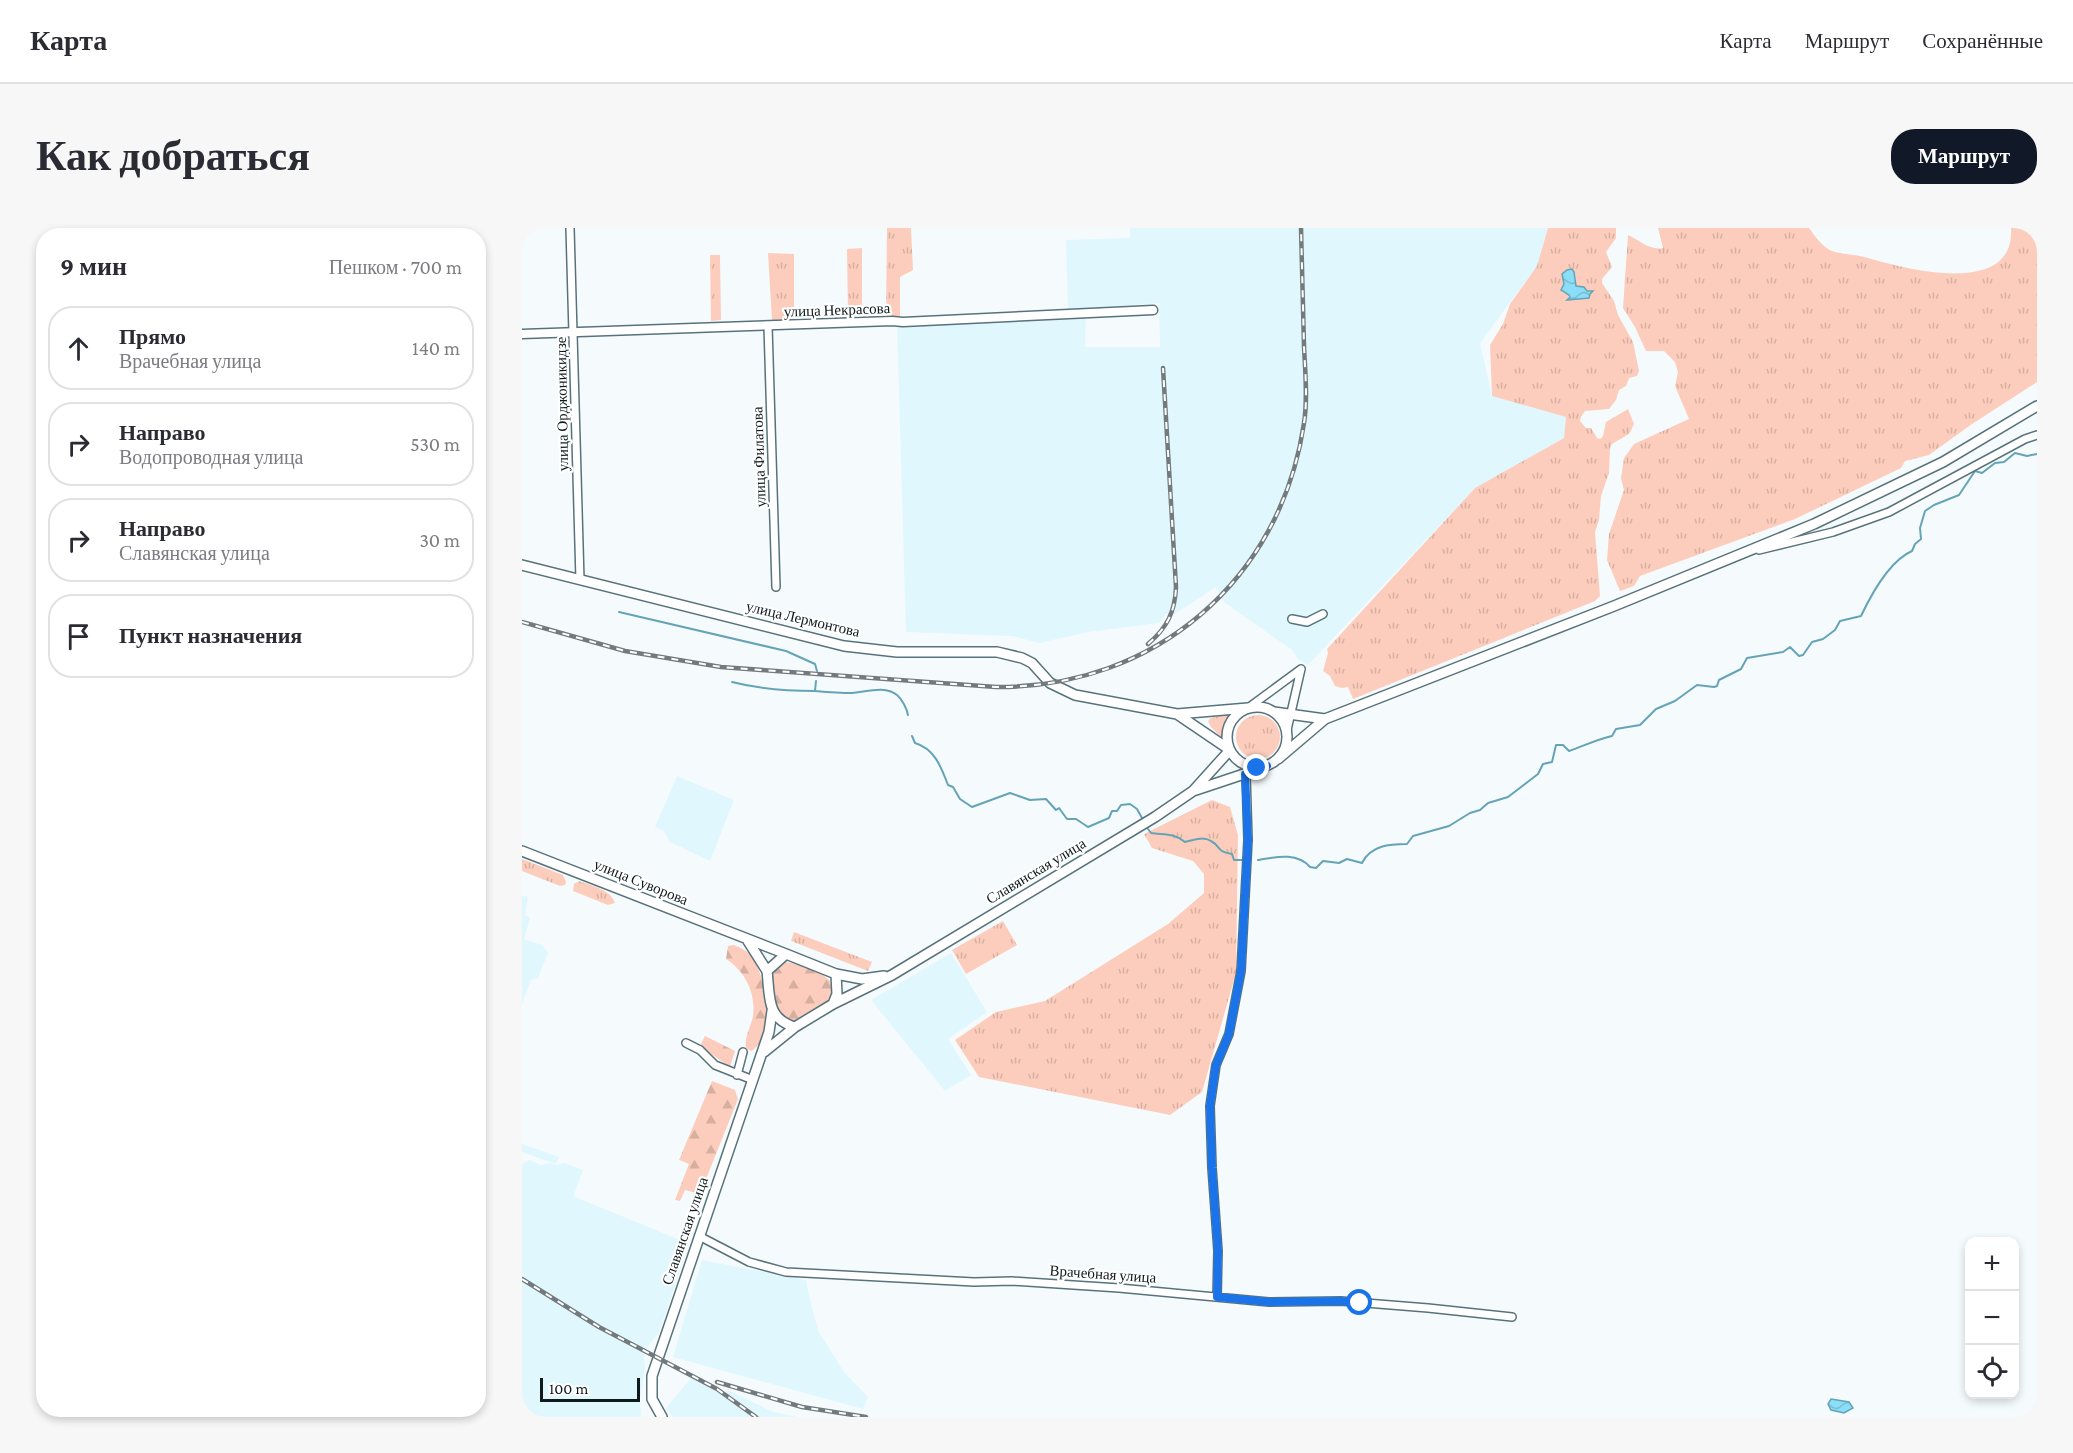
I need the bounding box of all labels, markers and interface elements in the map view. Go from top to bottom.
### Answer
text: Карта [30,25,107,56]
text: Карта [1720,29,1772,53]
text: Маршрут [1805,29,1889,53]
text: Сохранённые [1922,29,2043,53]
button: Маршрут [1891,129,2037,184]
text: Как добраться [36,132,310,179]
text: 9 мин [60,252,127,281]
text: Пешком · 700 m [329,256,462,278]
street label: улица Некрасова [784,300,891,320]
text: Прямо [119,324,186,349]
icon: ahead [62,332,95,365]
street label: улица Орджоникидзе [553,336,571,472]
text: 140 m [412,337,460,359]
text: Врачебная улица [119,350,261,372]
street label: улица Филатова [749,406,769,508]
text: Направо [119,420,205,445]
icon: right [62,428,95,461]
text: 530 m [410,433,460,455]
text: Водопроводная улица [119,446,303,468]
text: Направо [119,516,205,541]
icon: right [62,524,95,557]
text: 30 m [419,529,460,551]
text: Славянская улица [119,542,270,564]
street label: улица Лермонтова [745,598,862,640]
icon: arrive [62,620,95,653]
text: Пункт назначения [119,623,302,648]
route end [1243,754,1269,780]
street label: Славянская улица [983,835,1089,907]
street label: улица Суворова [592,856,691,908]
street label: Славянская улица [659,1175,711,1287]
map controls [1965,1237,2019,1399]
button: + [1965,1237,2019,1291]
street label: Врачебная улица [1049,1262,1157,1286]
route start [1346,1289,1372,1315]
button: − [1965,1291,2019,1345]
button: locate [1965,1345,2019,1399]
scale bar [540,1375,640,1402]
text: 100 m [549,1380,588,1397]

